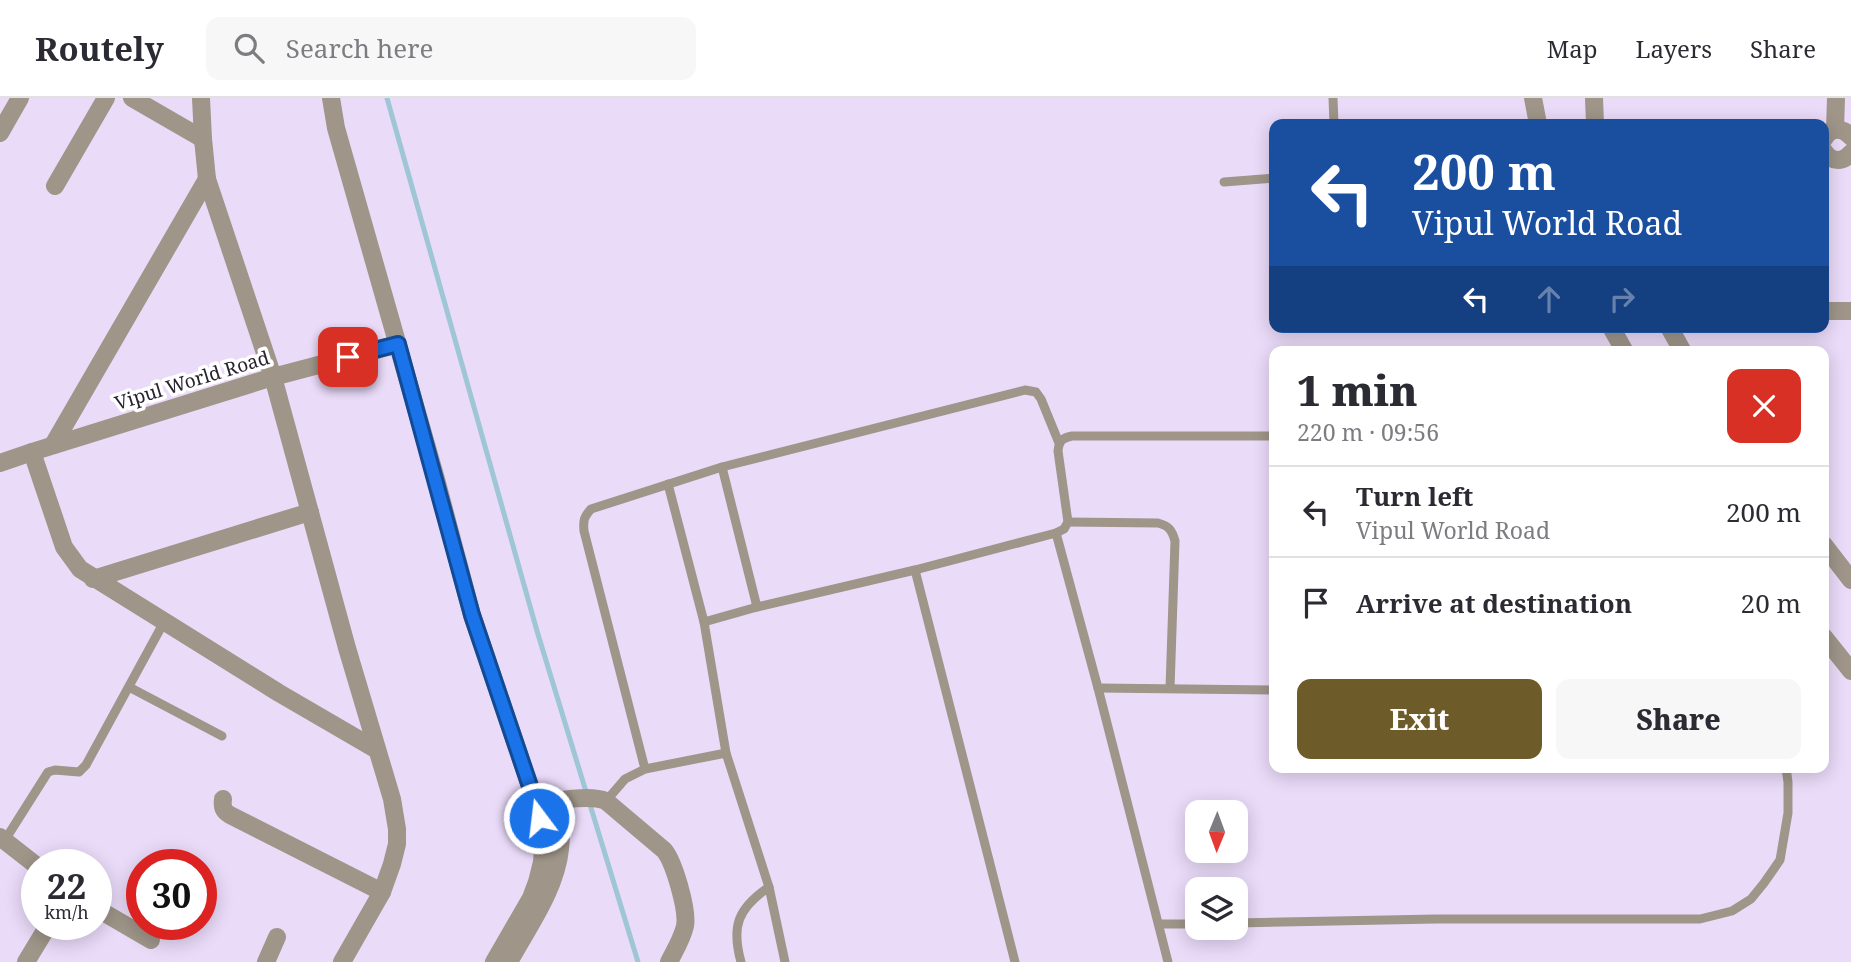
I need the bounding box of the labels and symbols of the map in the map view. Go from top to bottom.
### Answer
pin [318,327,378,387]
street label: Vipul World Road [111,344,273,416]
position arrow [502,781,576,855]
north arrow [1185,800,1248,863]
speed limit sign: 30 [126,849,217,940]

